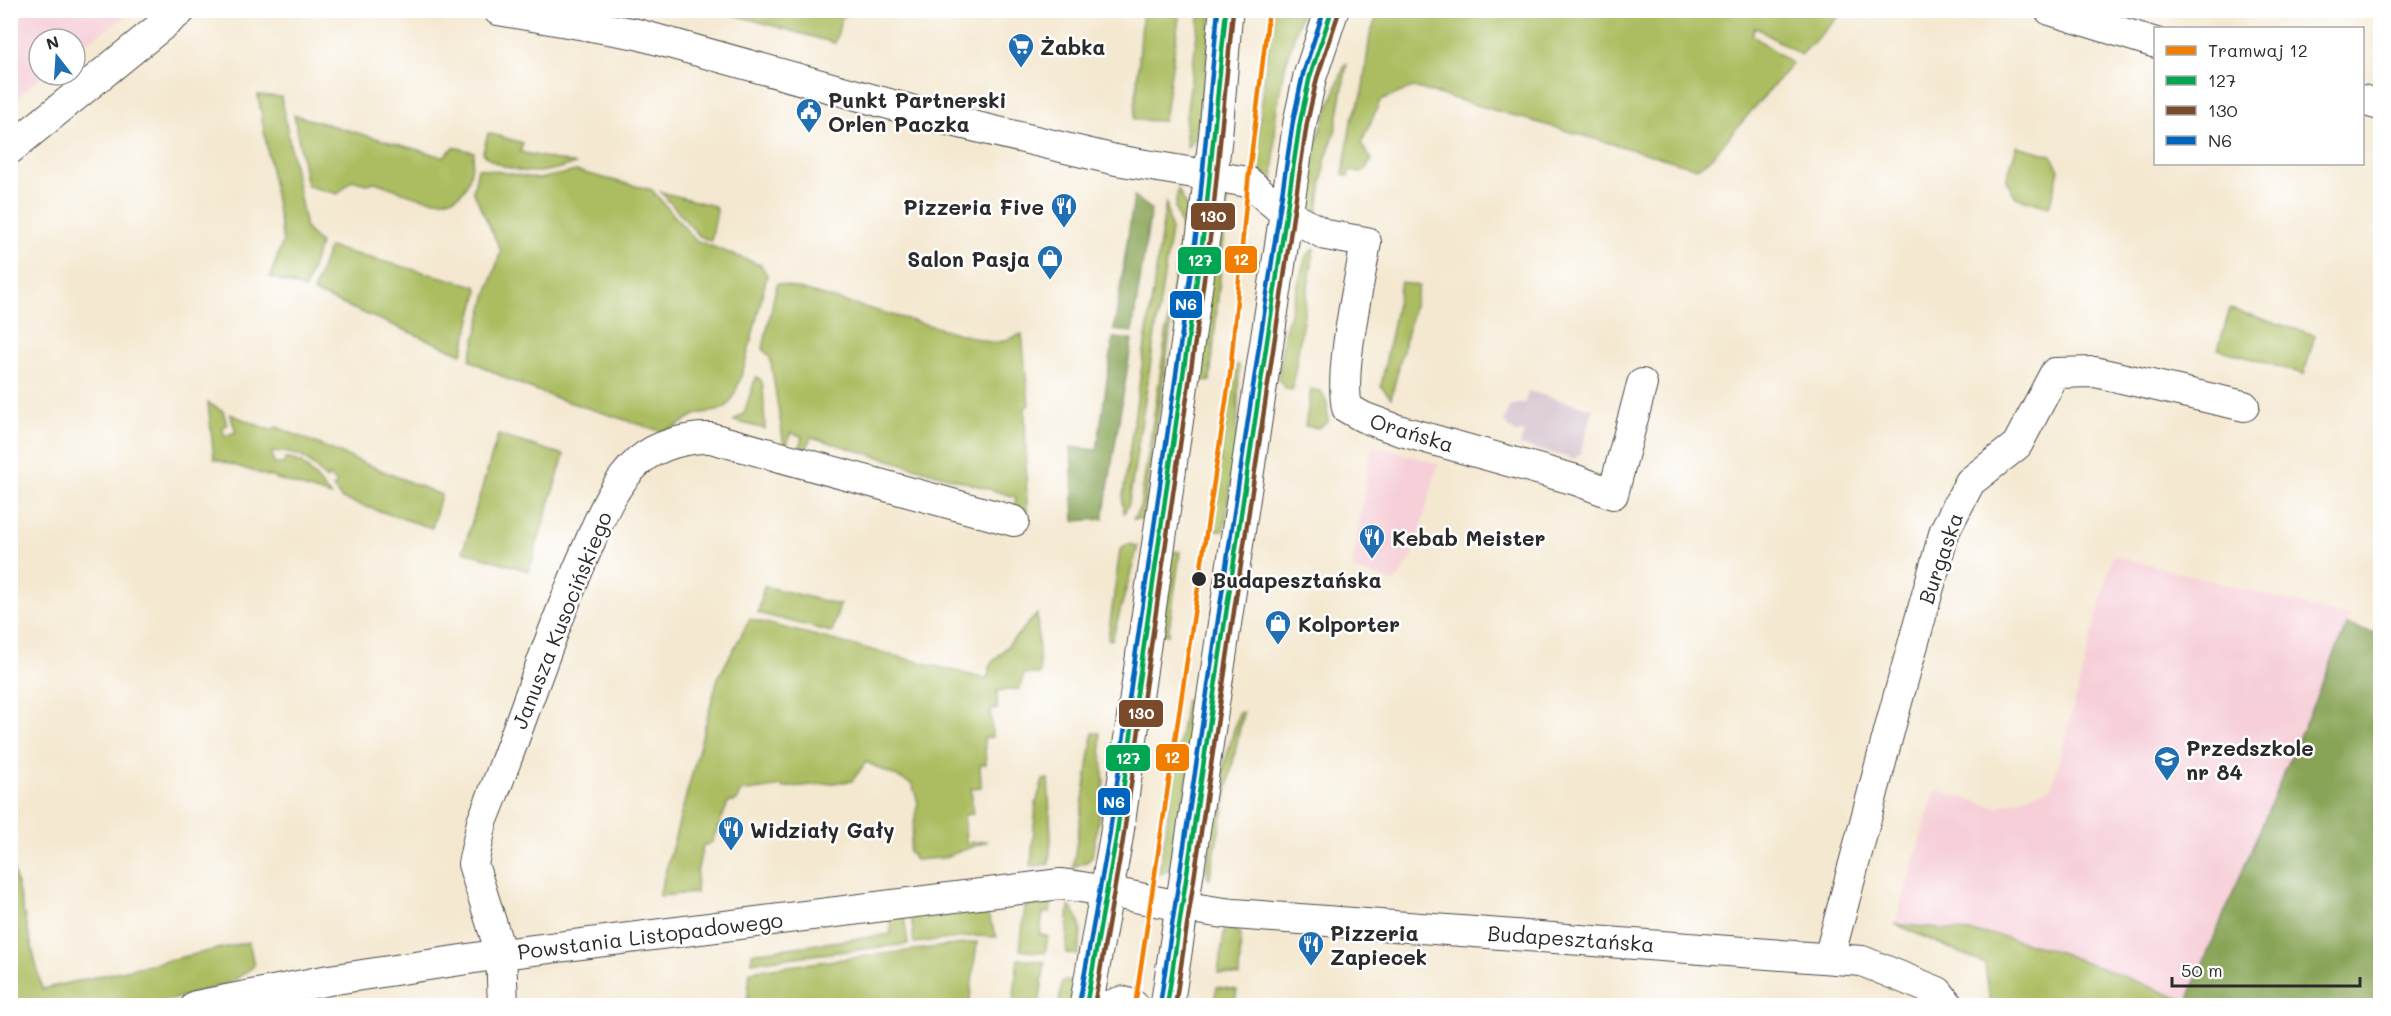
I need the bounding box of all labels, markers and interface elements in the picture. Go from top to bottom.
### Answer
north arrow [27,27,87,87]
legend [2154,27,2364,165]
text: N [44,30,61,54]
supermarket icon: Żabka [1006,31,1036,69]
place label: Żabka [1040,33,1105,60]
text: Tramwaj 12 [2208,38,2308,62]
text: 127 [2208,68,2236,92]
place label: Punkt Partnerski Orlen Paczka [828,86,1007,137]
public building icon: Punkt Partnerski Orlen Paczka [794,96,824,134]
text: 130 [2208,98,2238,122]
text: N6 [2208,128,2232,152]
restaurant icon: Pizzeria Five [1049,191,1079,229]
place label: Pizzeria Five [903,193,1044,220]
line badge: 130 [1190,202,1236,231]
text: 130 [1200,205,1226,226]
shop icon: Salon Pasja [1035,243,1065,281]
place label: Salon Pasja [907,245,1030,272]
line badge: 12 [1224,245,1258,274]
line badge: 127 [1177,246,1222,275]
text: 12 [1233,248,1249,269]
text: 127 [1188,249,1213,270]
line badge: N6 [1169,290,1203,319]
text: N6 [1175,293,1197,314]
street label: Orańska [1367,406,1457,458]
street label: Janusza Kusocińskiego [505,507,617,733]
street label: Burgaska [1912,509,1968,607]
restaurant icon: Kebab Meister [1357,522,1387,560]
place label: Kebab Meister [1392,524,1546,551]
place label: Budapesztańska [1212,566,1382,593]
marker: Budapesztańska [1190,570,1208,588]
shop icon: Kolporter [1263,608,1293,646]
place label: Kolporter [1298,610,1400,637]
line badge: 130 [1118,699,1164,728]
text: 130 [1128,702,1154,723]
place label: Przedszkole nr 84 [2186,734,2314,785]
line badge: 12 [1155,743,1190,772]
line badge: 127 [1105,744,1151,772]
school or university icon: Przedszkole nr 84 [2152,744,2182,782]
text: 12 [1164,746,1180,767]
text: 127 [1116,747,1141,768]
line badge: N6 [1097,787,1131,816]
text: N6 [1103,791,1125,812]
restaurant icon: Widziały Gały [716,814,746,852]
place label: Widziały Gały [750,816,895,844]
street label: Powstania Listopadowego [516,905,784,965]
place label: Pizzeria Zapiecek [1330,919,1427,970]
street label: Budapesztańska [1487,919,1655,957]
restaurant icon: Pizzeria Zapiecek [1296,929,1326,967]
scale bar [2172,950,2360,988]
text: 50 m [2181,958,2223,982]

